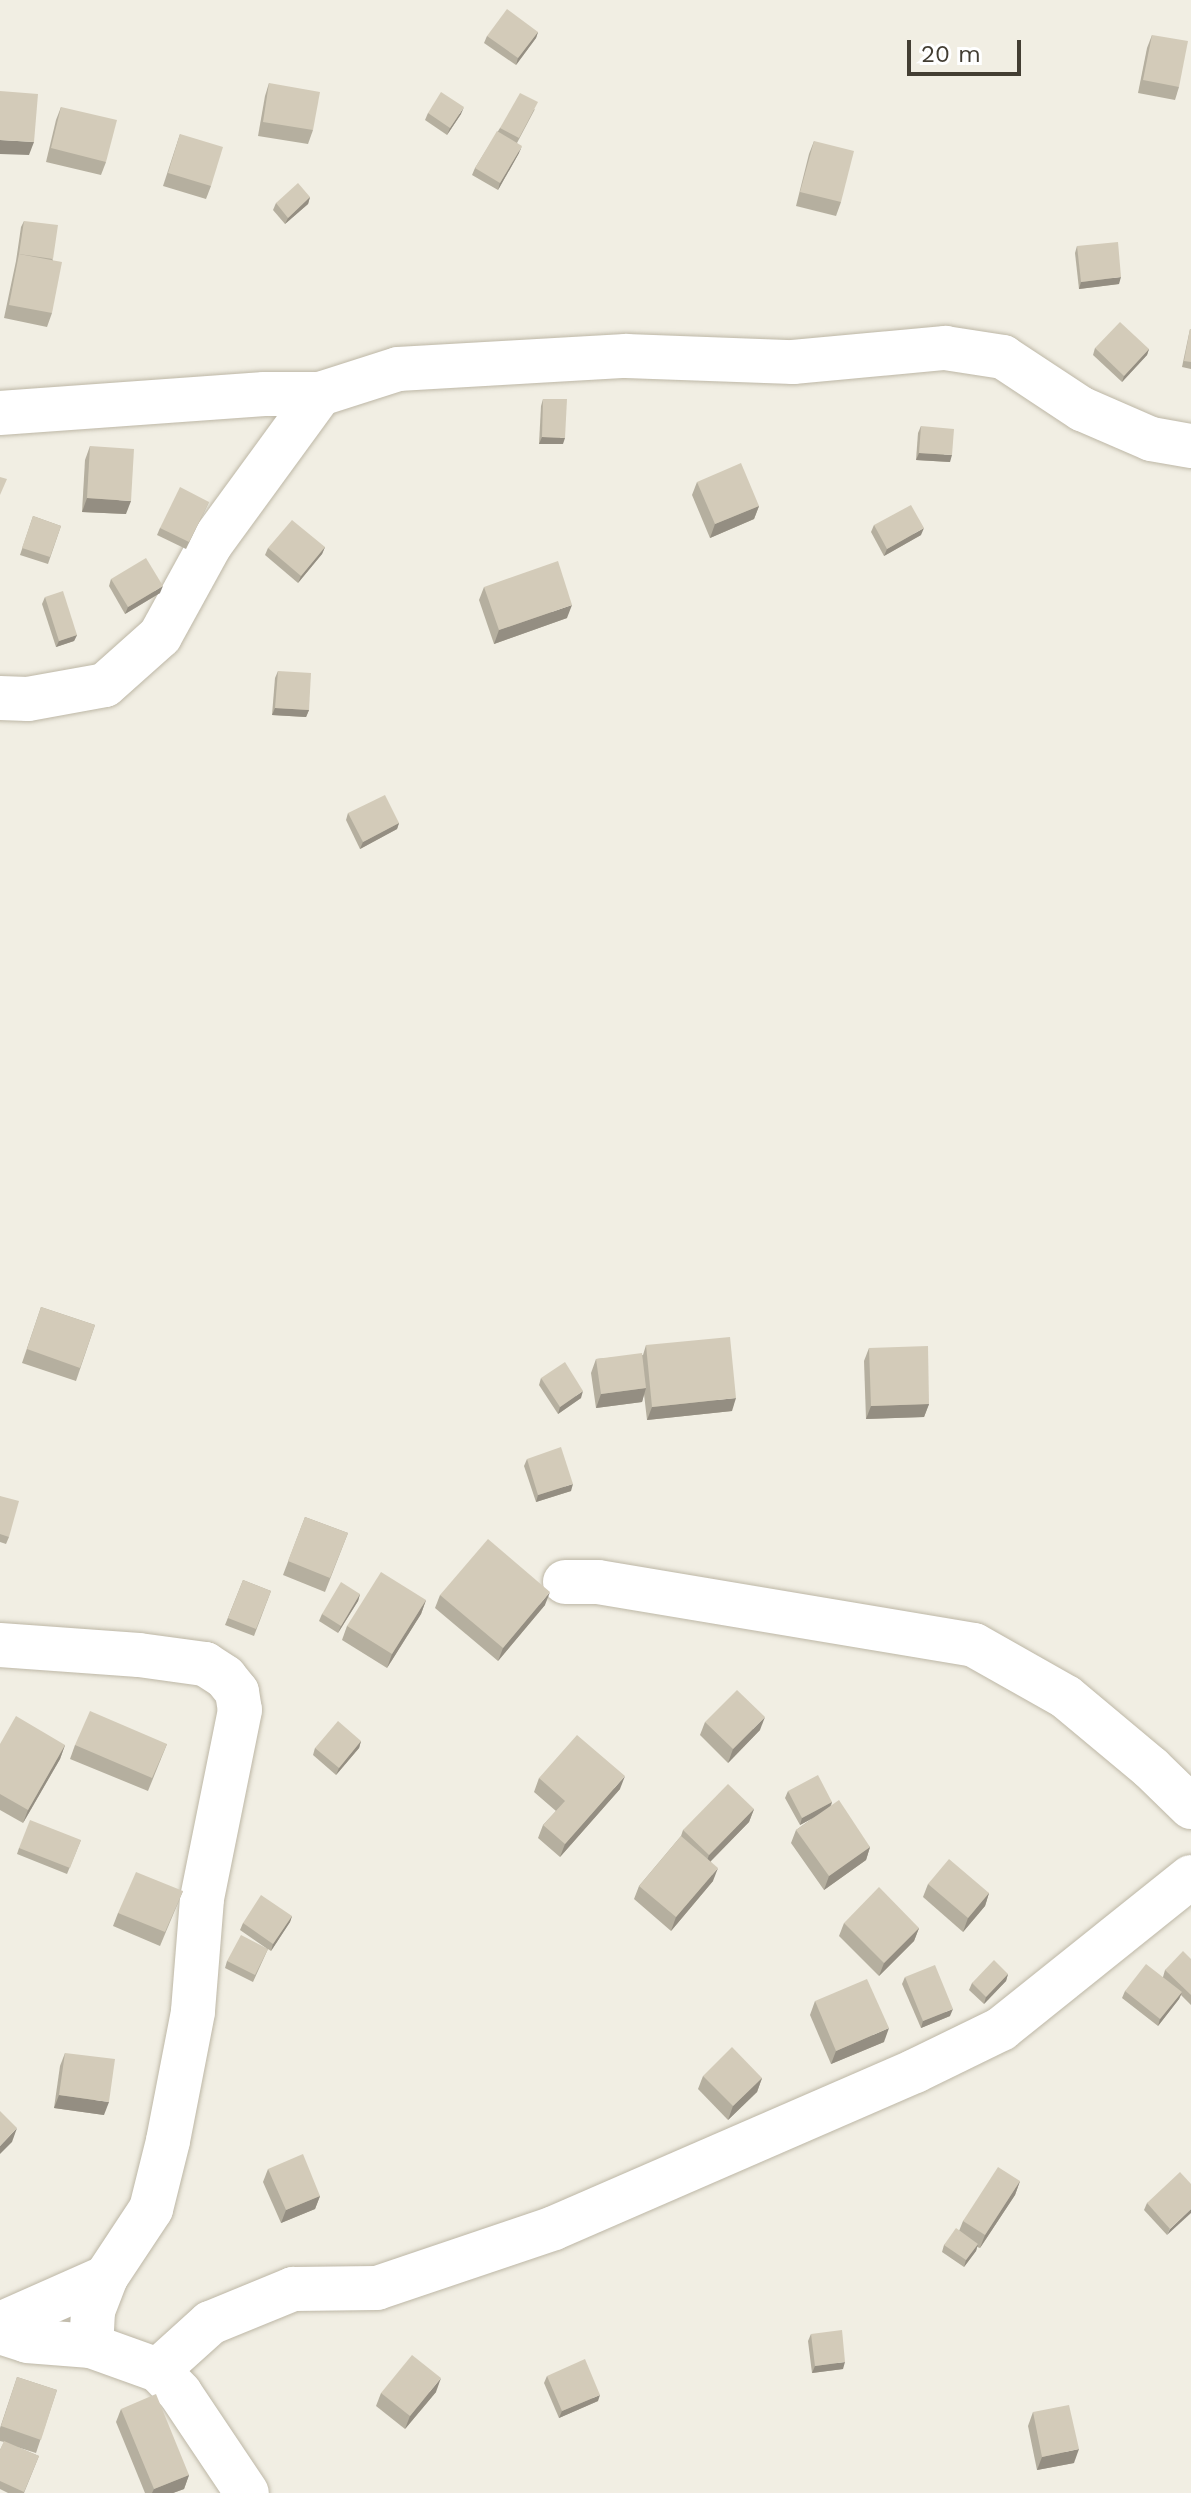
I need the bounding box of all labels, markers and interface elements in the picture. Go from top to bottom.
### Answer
scale bar [911,24,1025,74]
text: 20 m [921,40,981,68]

